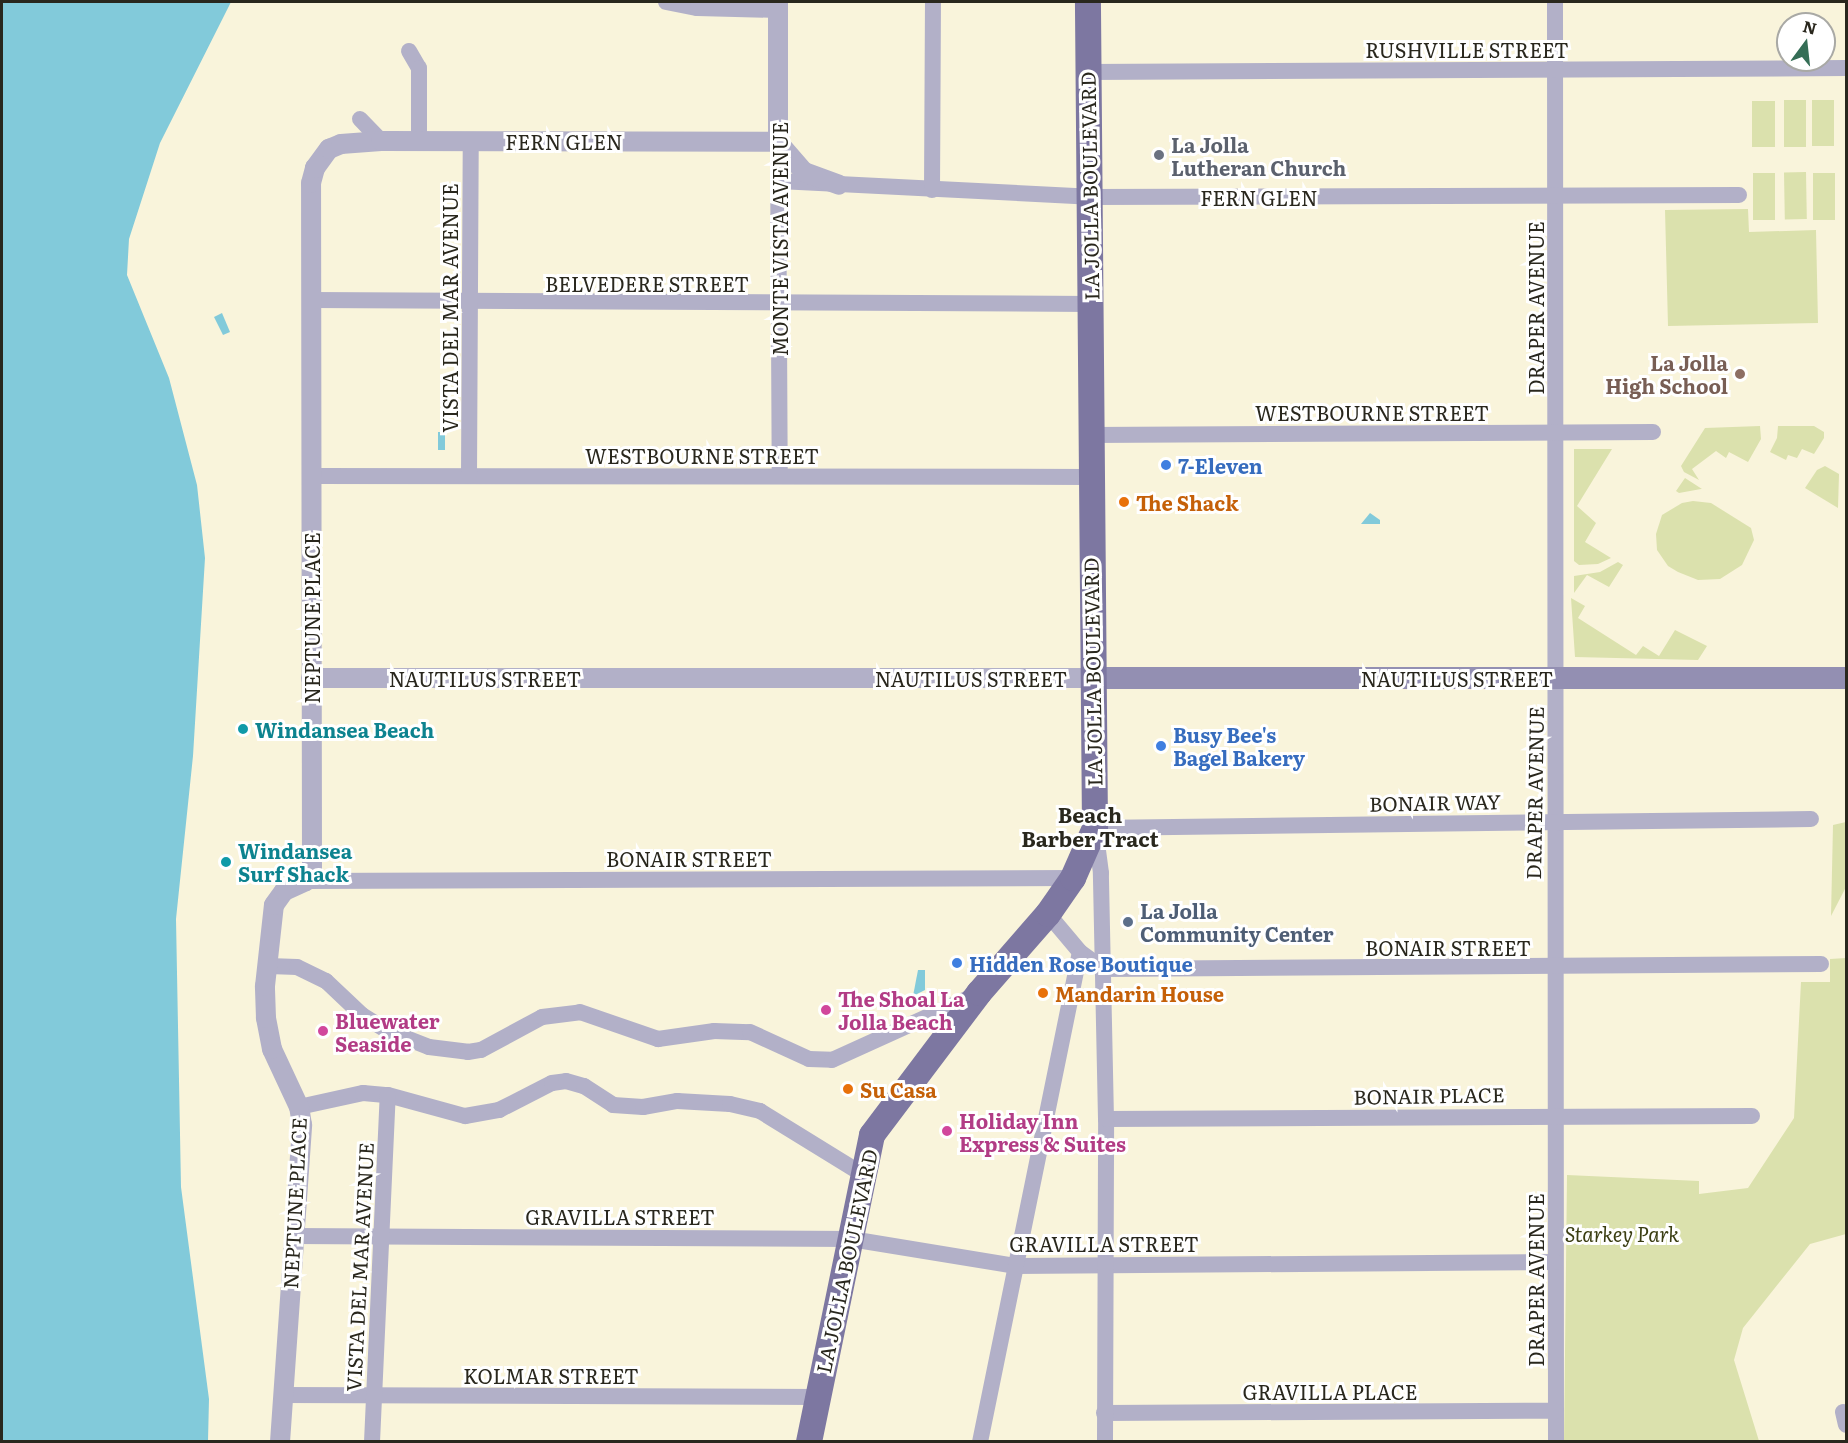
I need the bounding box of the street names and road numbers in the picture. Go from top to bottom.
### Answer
street label: RUSHVILLE STREET [1365,37,1569,61]
street label: LA JOLLA BOULEVARD [1075,71,1103,301]
street label: MONTE VISTA AVENUE [767,122,791,356]
street label: FERN GLEN [505,129,623,153]
street label: VISTA DEL MAR AVENUE [437,183,461,433]
street label: FERN GLEN [1200,185,1318,209]
street label: DRAPER AVENUE [1523,221,1547,395]
street label: BELVEDERE STREET [545,271,749,295]
street label: WESTBOURNE STREET [1255,400,1489,424]
street label: WESTBOURNE STREET [585,443,819,467]
street label: NEPTUNE PLACE [299,532,323,704]
street label: LA JOLLA BOULEVARD [1078,557,1106,787]
street label: NAUTILUS STREET [389,666,581,690]
street label: NAUTILUS STREET [875,666,1067,690]
street label: NAUTILUS STREET [1361,666,1553,690]
street label: DRAPER AVENUE [1520,706,1548,880]
street label: BONAIR WAY [1369,789,1501,815]
street label: BONAIR STREET [606,846,772,870]
street label: BONAIR STREET [1365,935,1531,959]
street label: BONAIR PLACE [1353,1082,1505,1108]
street label: NEPTUNE PLACE [278,1117,310,1289]
street label: VISTA DEL MAR AVENUE [340,1142,378,1392]
street label: LA JOLLA BOULEVARD [810,1147,882,1375]
street label: DRAPER AVENUE [1523,1193,1547,1367]
street label: GRAVILLA STREET [525,1204,715,1228]
street label: GRAVILLA STREET [1009,1231,1199,1255]
street label: KOLMAR STREET [463,1363,639,1387]
street label: GRAVILLA PLACE [1243,1379,1417,1403]

